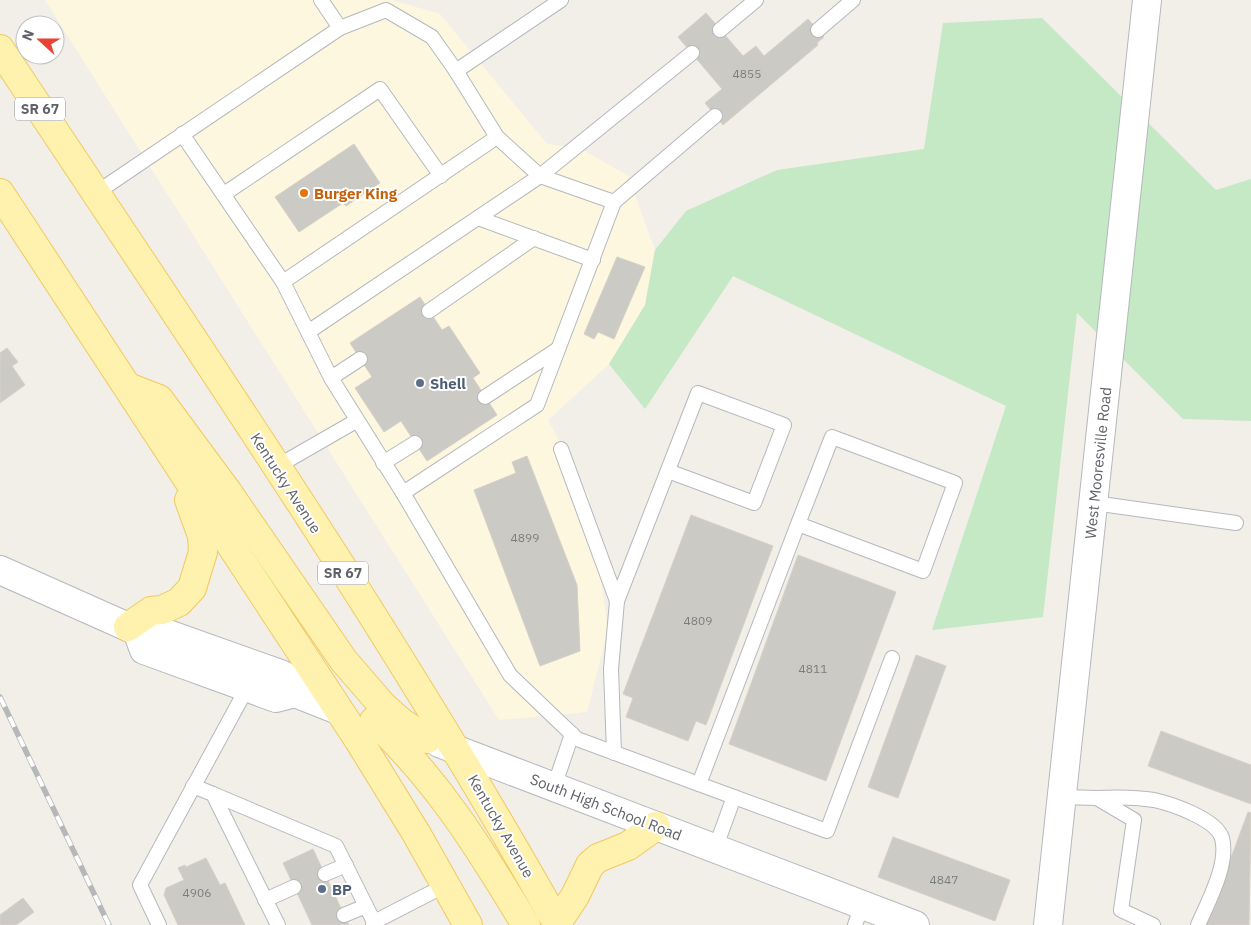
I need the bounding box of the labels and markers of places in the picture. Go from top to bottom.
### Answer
place label: Burger King [314,184,398,203]
marker: Burger King [298,187,310,199]
place label: Shell [430,374,466,393]
marker: Shell [414,377,426,389]
place label: BP [332,880,352,899]
marker: BP [316,883,328,895]

